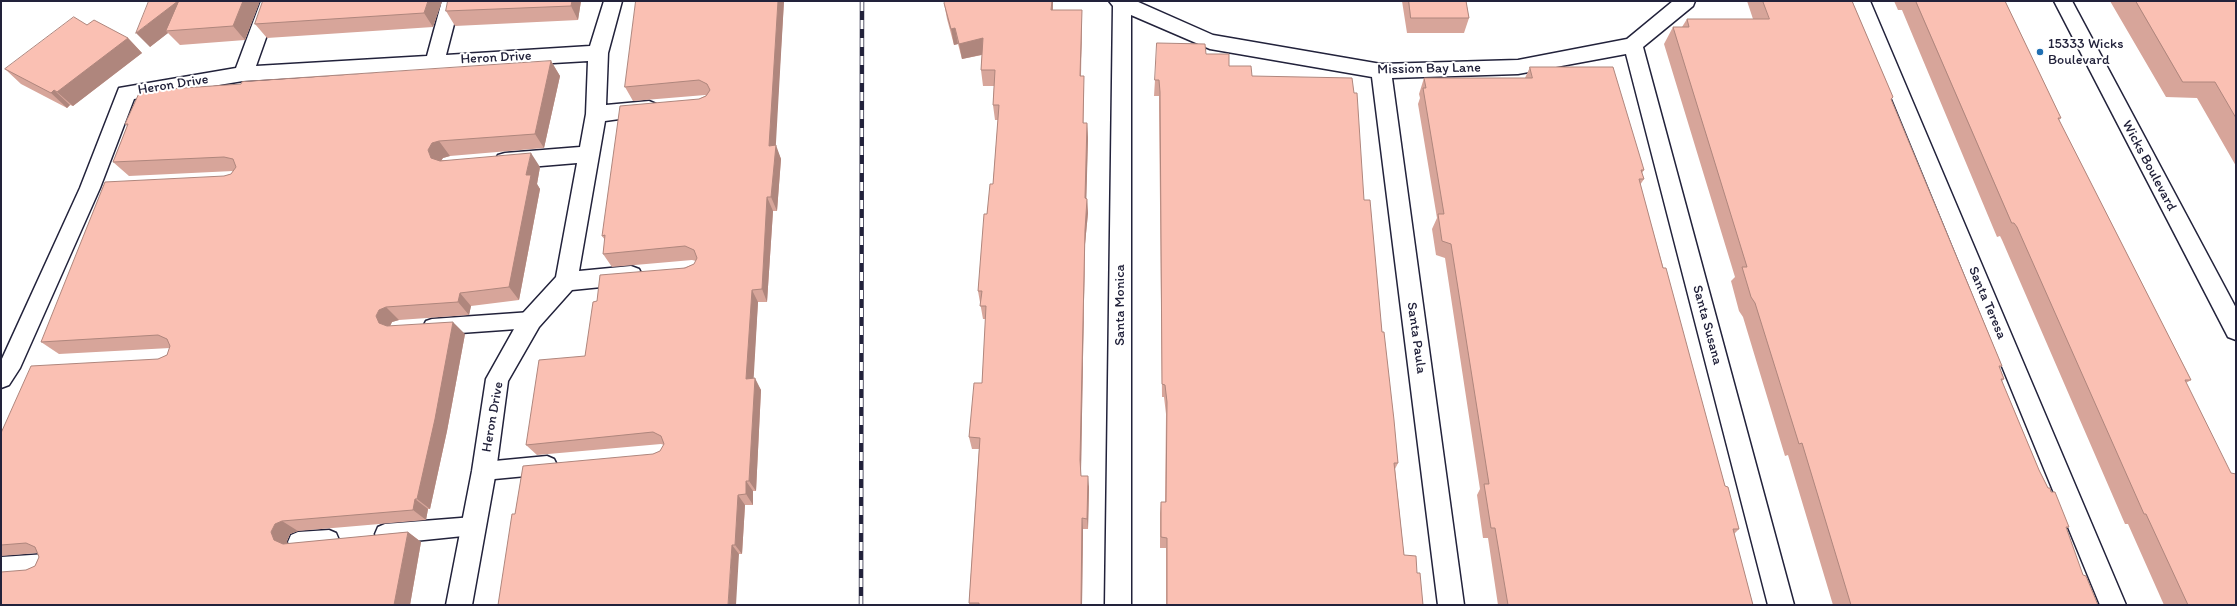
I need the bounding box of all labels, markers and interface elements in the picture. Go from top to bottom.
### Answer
place label: 15333 Wicks Boulevard [2048,36,2123,68]
marker: 15333 Wicks Boulevard [2035,47,2045,57]
street label: Heron Drive [460,48,532,68]
street label: Mission Bay Lane [1377,60,1481,78]
street label: Heron Drive [137,71,209,99]
street label: Wicks Boulevard [2118,118,2180,214]
street label: Santa Monica [1112,264,1128,346]
street label: Santa Teresa [1964,264,2010,342]
street label: Santa Susana [1688,283,1726,367]
street label: Santa Paula [1403,301,1429,375]
street label: Heron Drive [479,380,507,454]

